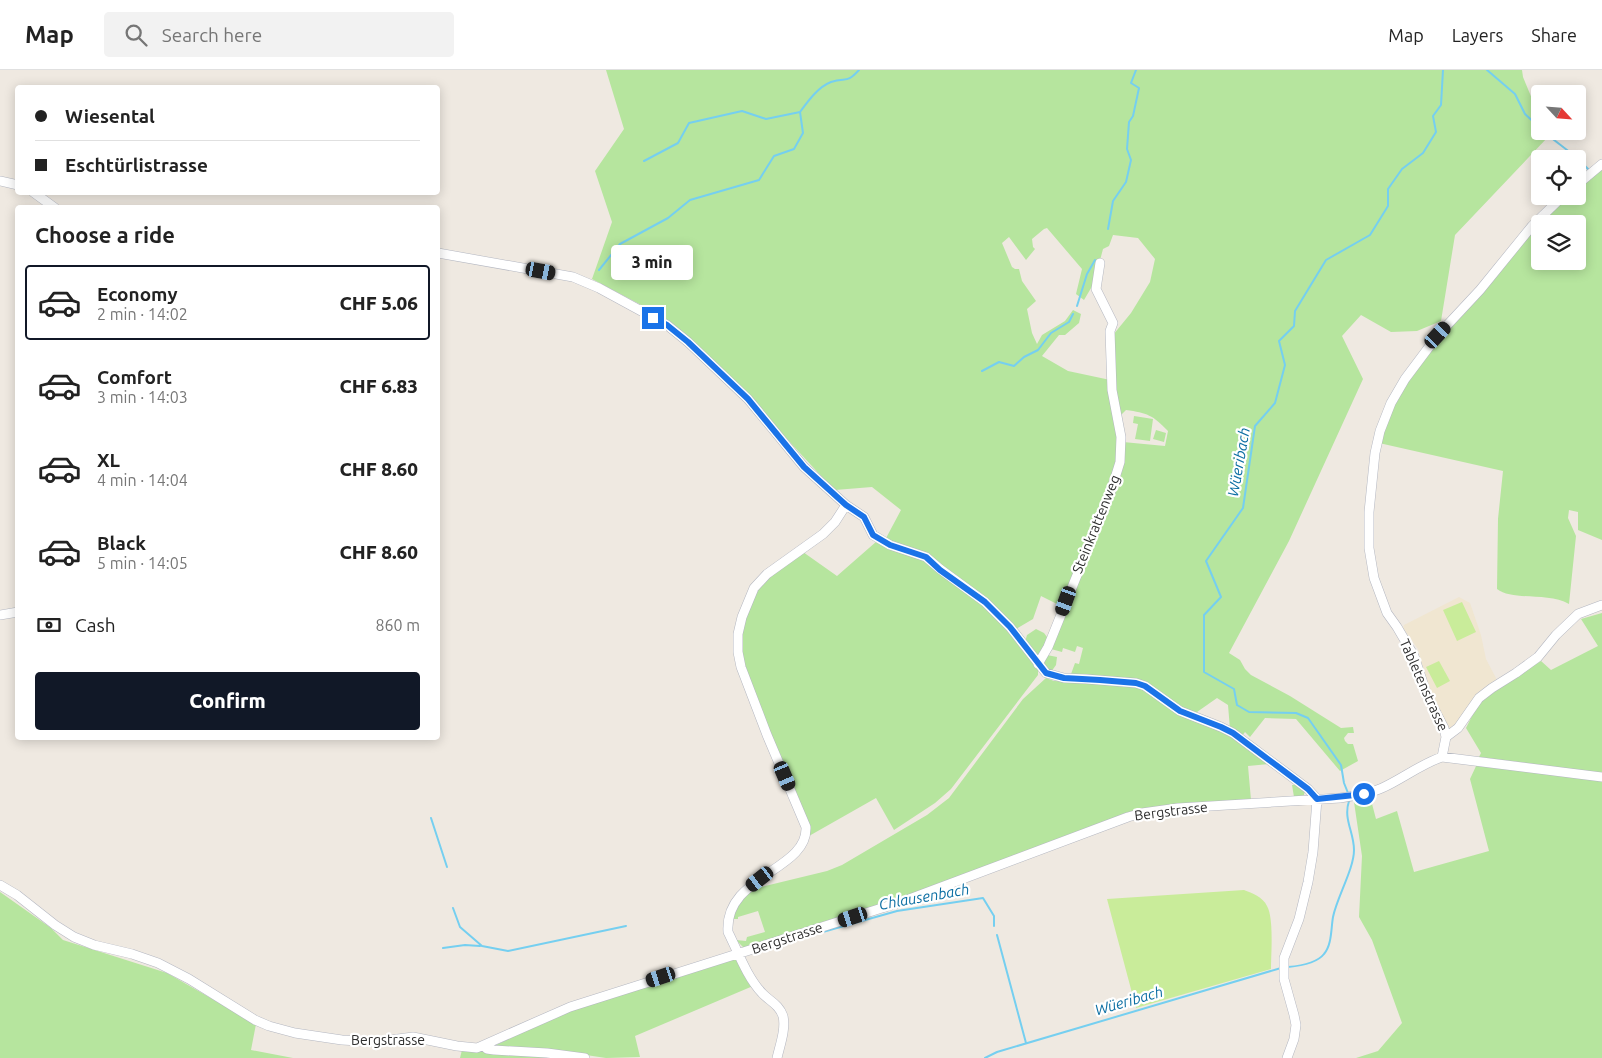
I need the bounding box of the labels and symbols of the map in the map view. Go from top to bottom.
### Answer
north arrow [1531,85,1586,140]
callout: 3 min [612,246,694,280]
car [524,261,557,281]
route end [642,307,664,329]
car [1422,319,1453,351]
water label: Wüeribach [1224,426,1253,498]
street label: Steinkrattenweg [1069,472,1123,576]
car [1053,584,1078,618]
street label: Tabletenstrasse [1397,636,1451,734]
car [772,759,797,793]
route start [1353,783,1375,805]
street label: Bergstrasse [1133,799,1209,823]
car [743,864,776,894]
water label: Chlausenbach [877,880,971,913]
car [836,905,869,929]
street label: Bergstrasse [749,919,825,957]
car [644,965,677,989]
water label: Wüeribach [1093,983,1165,1018]
street label: Bergstrasse [351,1032,425,1048]

